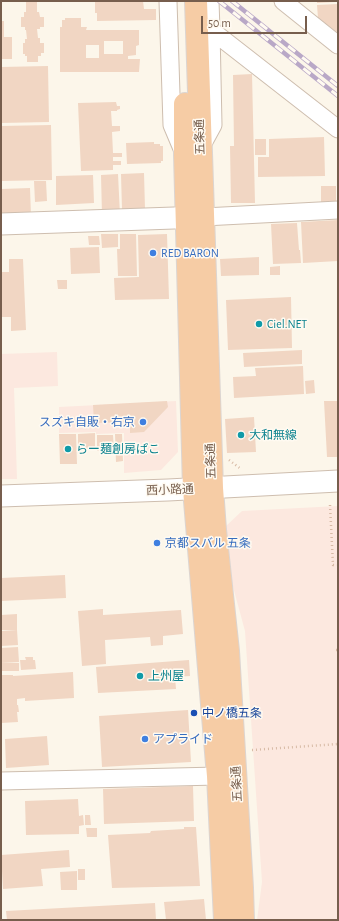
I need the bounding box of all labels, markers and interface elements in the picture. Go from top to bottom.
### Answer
scale bar [203,8,309,34]
text: 50 m [208,17,231,29]
street label: 五条通 [192,119,208,155]
place label: RED BARON [161,246,219,260]
marker: RED BARON [148,248,158,258]
place label: Ciel.NET [267,317,307,331]
marker: Ciel.NET [254,319,264,329]
place label: スズキ自販・右京 [39,415,135,429]
marker: スズキ自販・右京 [138,417,148,427]
place label: 大和無線 [249,428,297,442]
marker: 大和無線 [236,430,246,440]
place label: らー麺創房ぱこ [76,442,160,456]
street label: 五条通 [203,443,219,479]
marker: らー麺創房ぱこ [63,444,73,454]
street label: 西小路通 [146,482,194,498]
place label: 京都スバル 五条 [165,536,251,550]
marker: 京都スバル 五条 [152,538,162,548]
place label: 上州屋 [148,669,184,683]
marker: 上州屋 [135,671,145,681]
place label: 中ノ橋五条 [202,706,262,720]
marker: 中ノ橋五条 [189,708,199,718]
place label: アプライド [153,732,213,746]
marker: アプライド [140,734,150,744]
street label: 五条通 [229,766,245,802]

